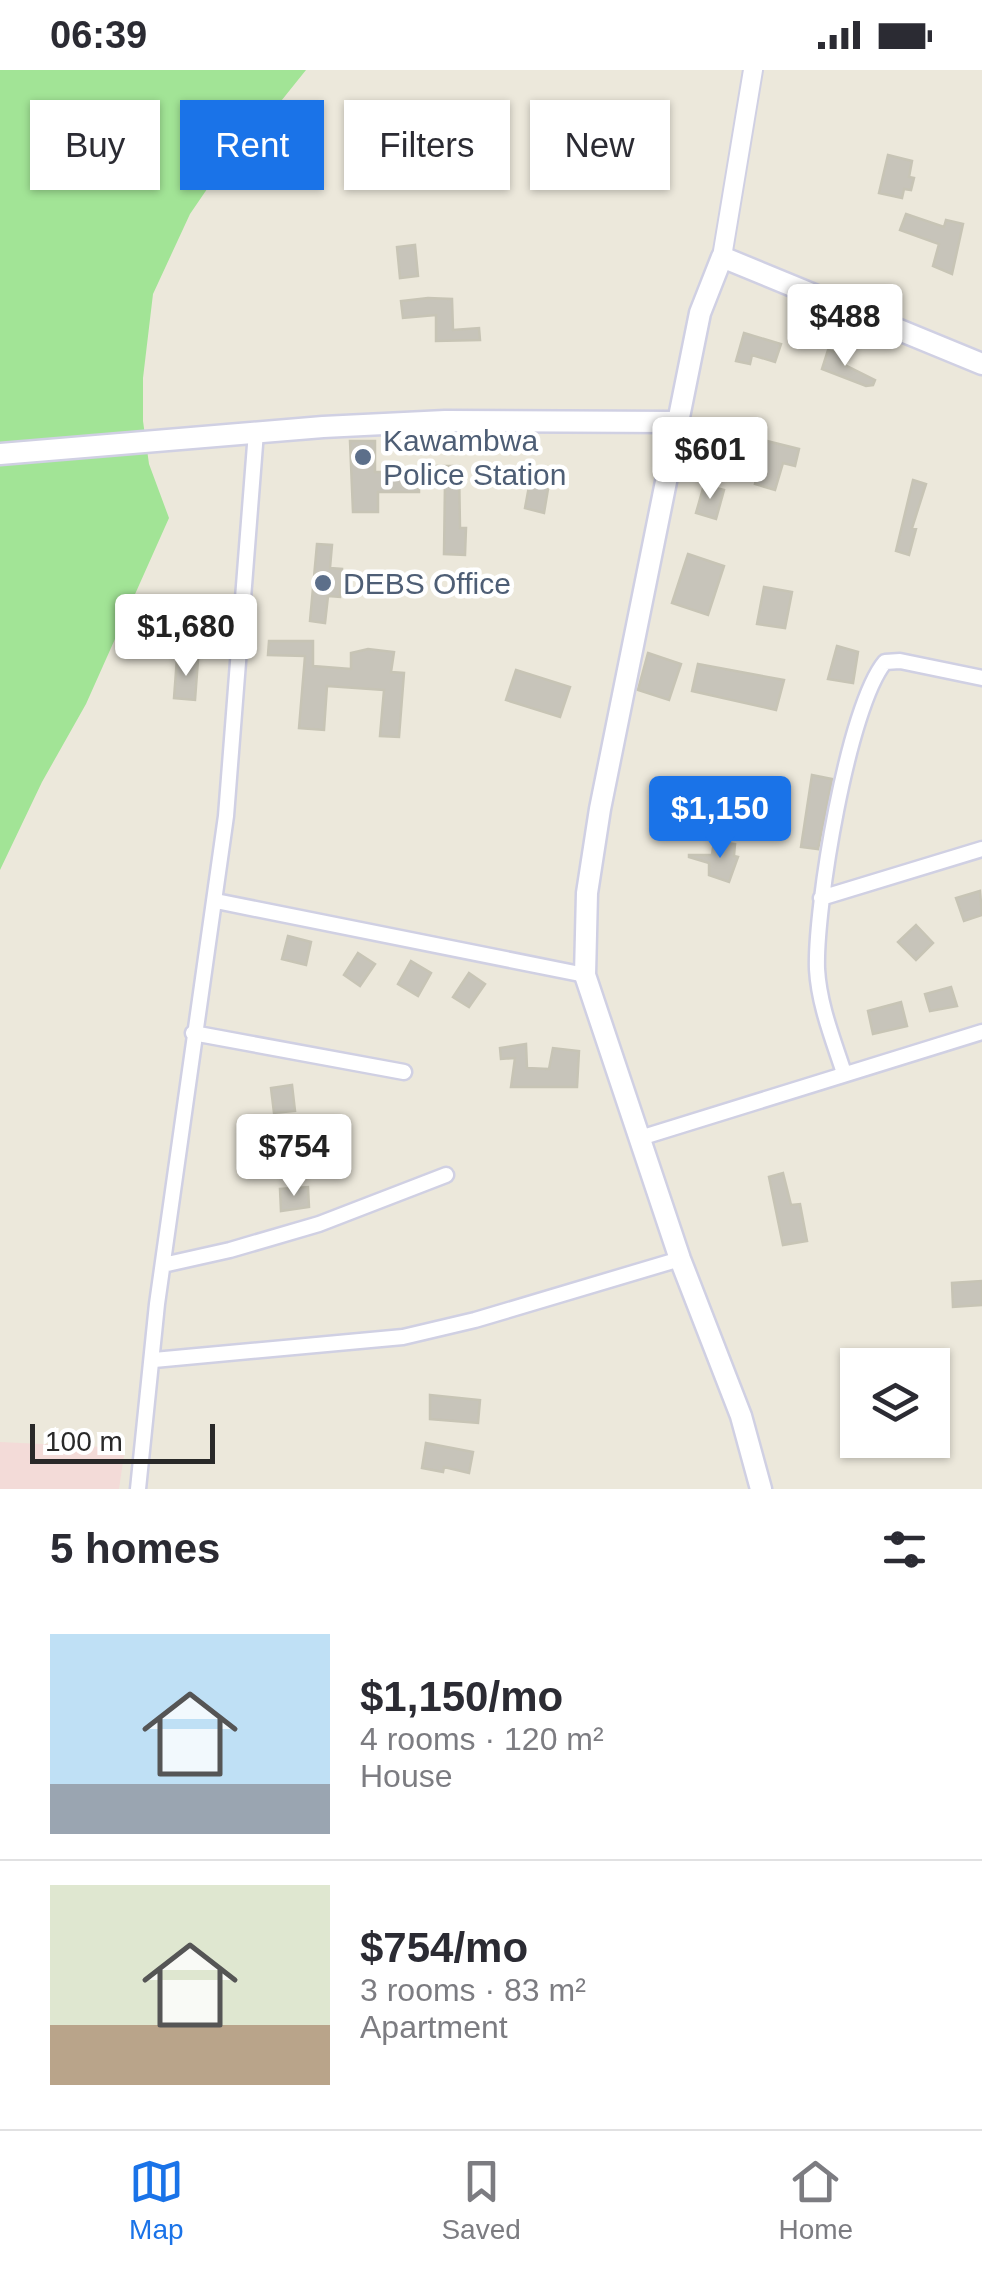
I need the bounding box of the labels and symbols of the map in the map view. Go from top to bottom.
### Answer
pin: $488 [786,284,904,369]
pin: $601 [651,417,769,502]
place label: Kawambwa Police Station [383,424,566,491]
marker: Kawambwa Police Station [352,446,374,468]
place label: DEBS Office [343,567,511,600]
marker: DEBS Office [312,572,334,594]
pin: $1,680 [105,594,267,679]
pin: $1,150 [639,776,801,861]
pin: $754 [235,1114,353,1199]
scale bar [30,1419,215,1464]

